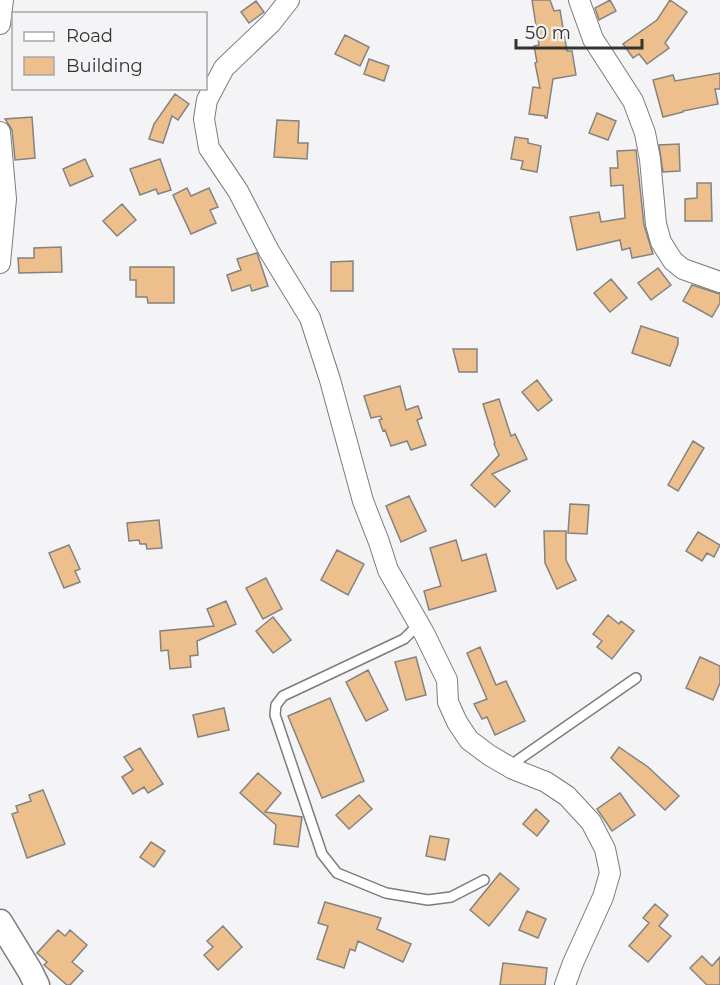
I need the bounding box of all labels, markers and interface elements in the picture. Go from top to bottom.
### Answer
legend [12,12,207,90]
scale bar [516,12,642,50]
text: 50 m [525,22,571,44]
text: Road [66,25,113,47]
text: Building [66,55,143,77]

